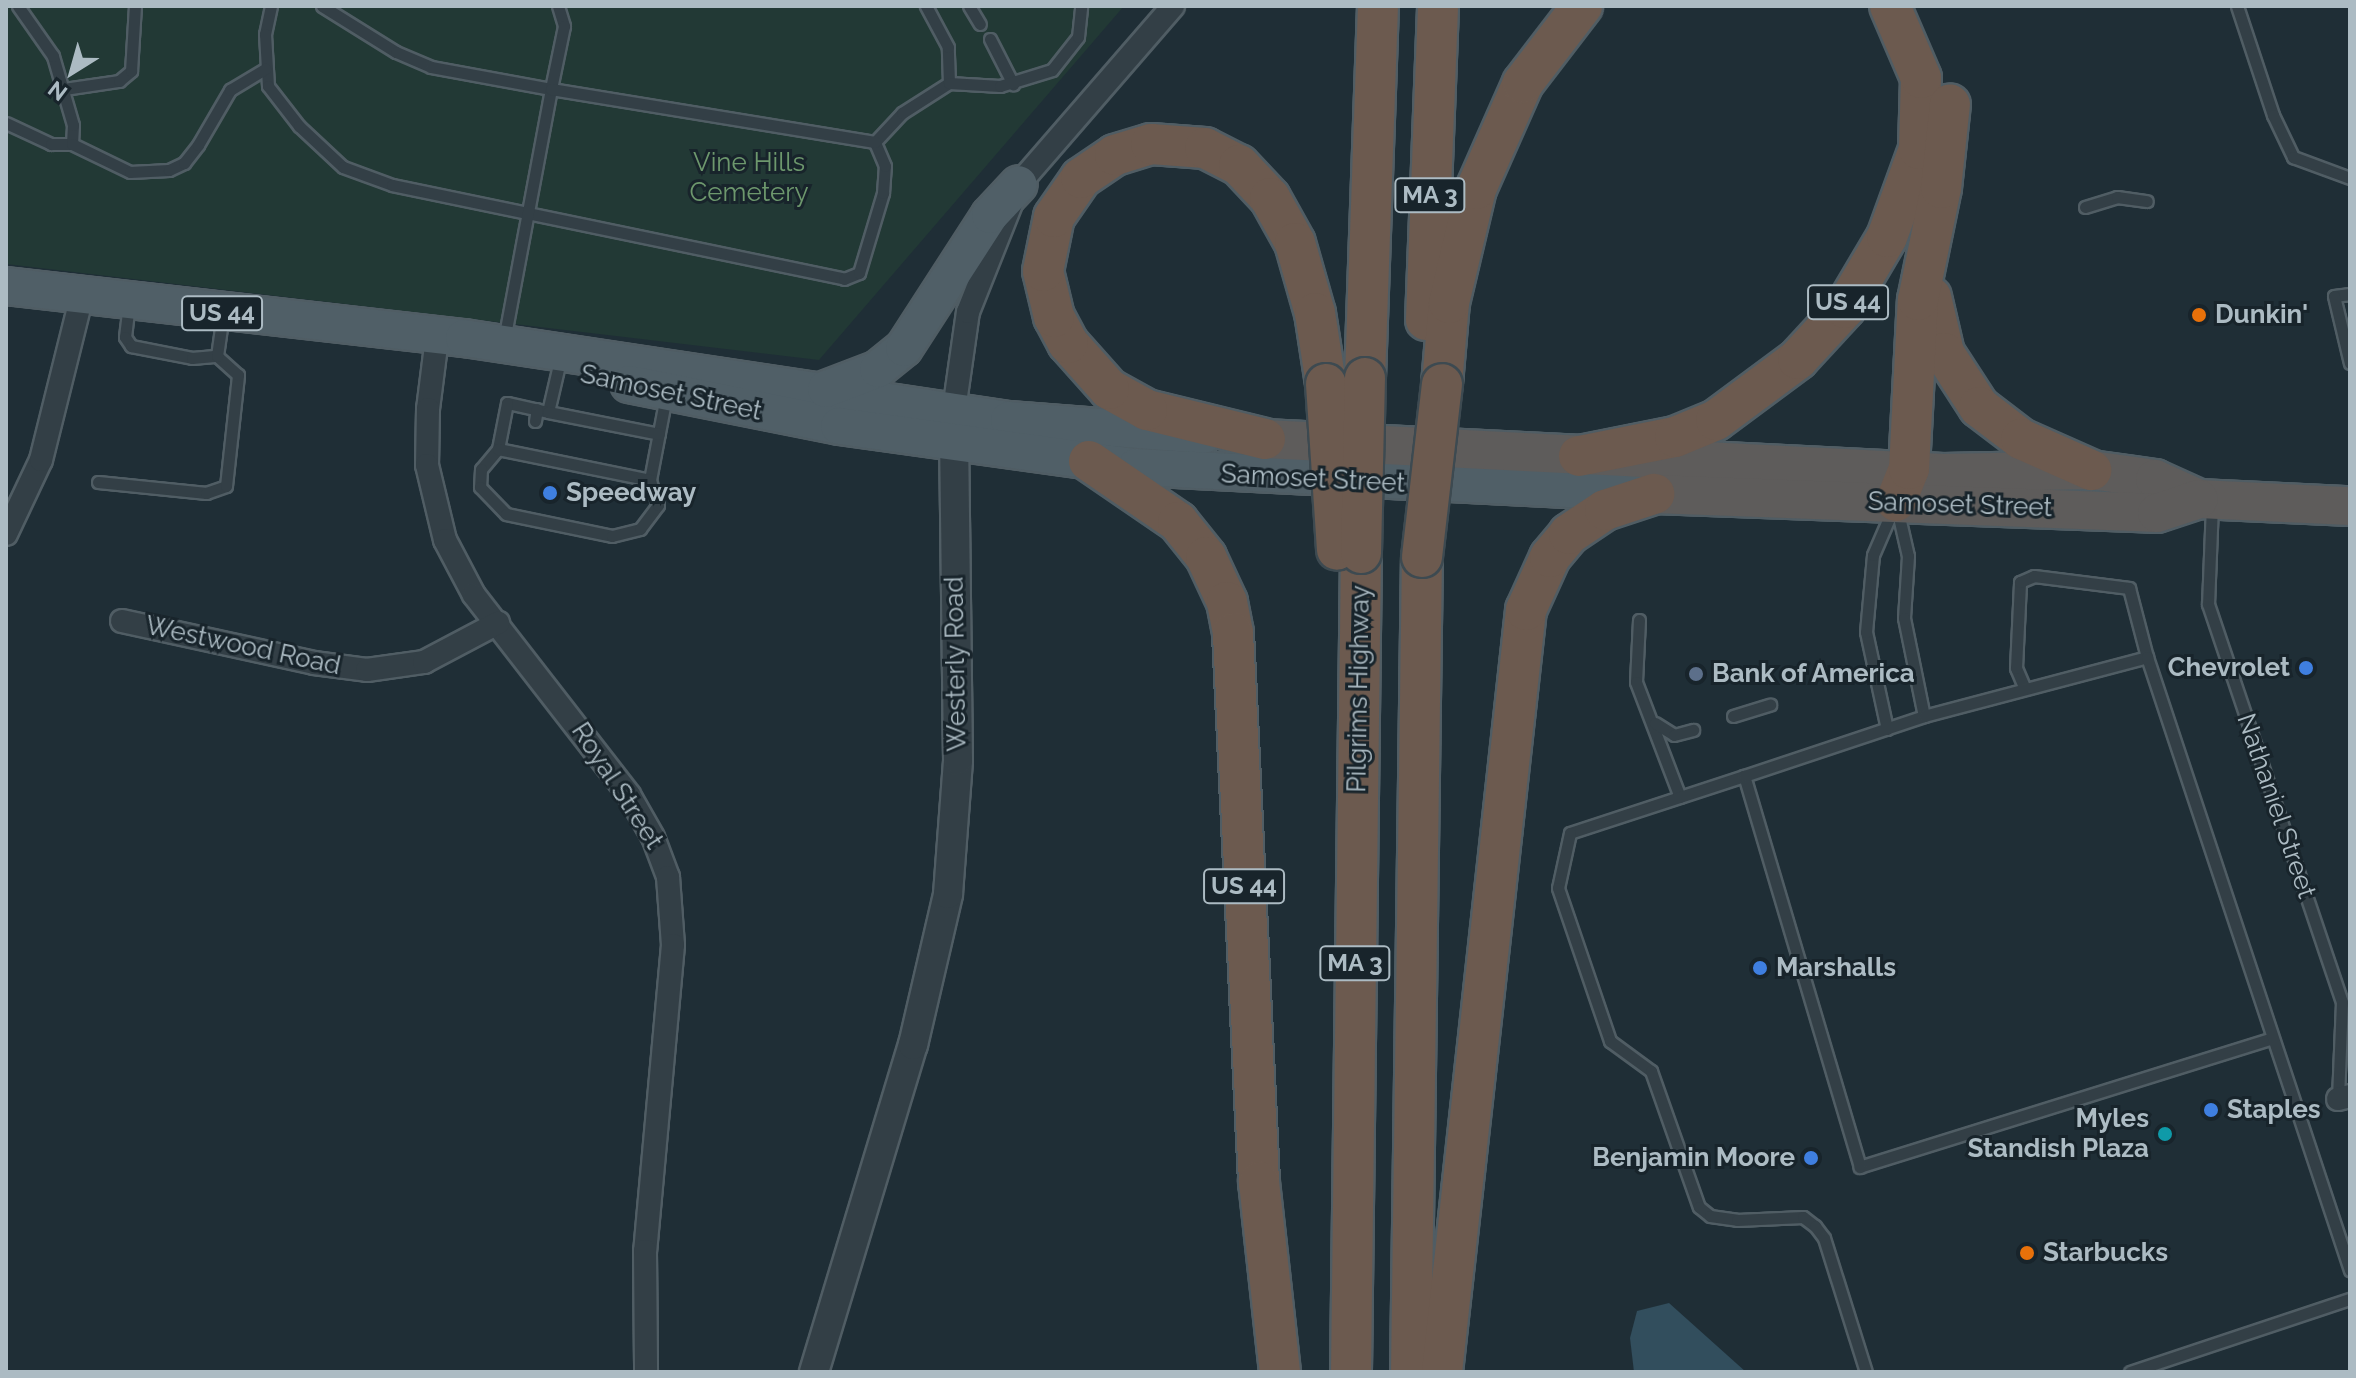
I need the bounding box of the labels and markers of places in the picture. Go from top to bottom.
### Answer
place label: Dunkin' [2215,299,2308,331]
marker: Dunkin' [2190,306,2208,324]
place label: Speedway [566,477,696,509]
marker: Speedway [541,484,559,502]
place label: Chevrolet [2168,652,2290,684]
place label: Bank of America [1712,658,1916,690]
marker: Chevrolet [2297,659,2315,677]
marker: Bank of America [1687,665,1705,683]
place label: Marshalls [1776,952,1896,984]
marker: Marshalls [1751,959,1769,977]
place label: Staples [2227,1094,2321,1126]
marker: Staples [2202,1101,2220,1119]
place label: Myles Standish Plaza [1967,1103,2149,1164]
marker: Myles Standish Plaza [2156,1125,2174,1143]
place label: Benjamin Moore [1592,1142,1795,1174]
marker: Benjamin Moore [1802,1149,1820,1167]
place label: Starbucks [2043,1237,2168,1269]
marker: Starbucks [2018,1244,2036,1262]

